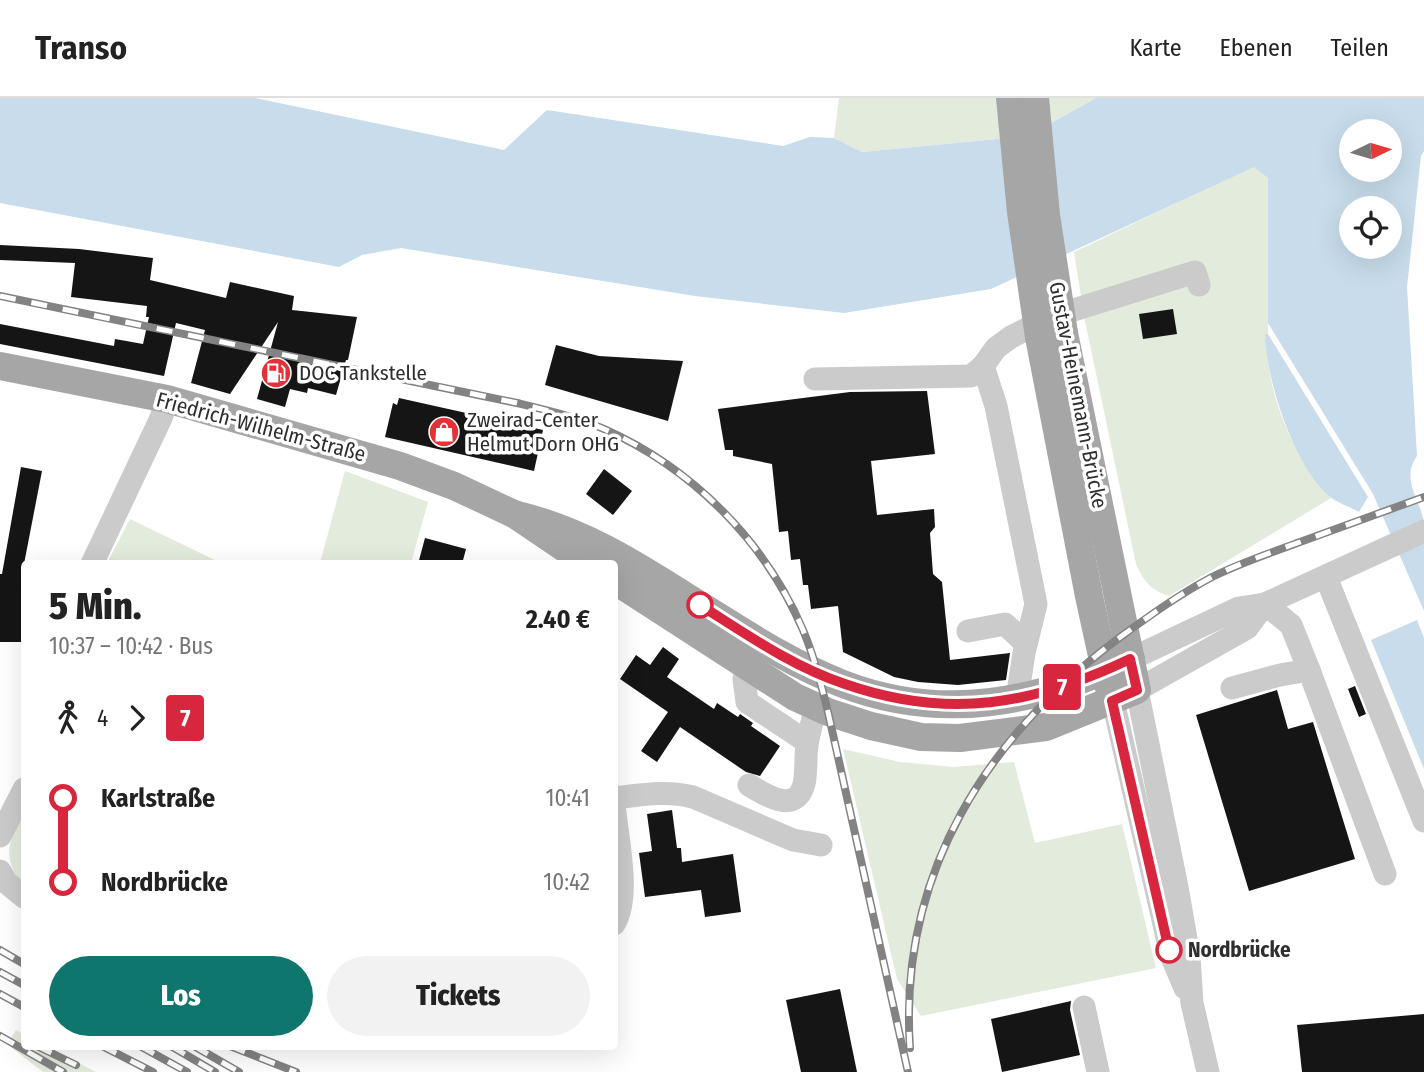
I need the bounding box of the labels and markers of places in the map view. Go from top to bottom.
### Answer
fuel station icon: DOC Tankstelle [259,356,293,390]
place label: DOC Tankstelle [299,360,427,386]
place label: Zweirad-Center Helmut Dorn OHG [467,407,619,457]
shop icon: Zweirad-Center Helmut Dorn OHG [427,415,461,449]
unlabelled marker [687,592,713,618]
marker: Nordbrücke [1156,937,1182,963]
place label: Nordbrücke [1188,937,1291,963]

